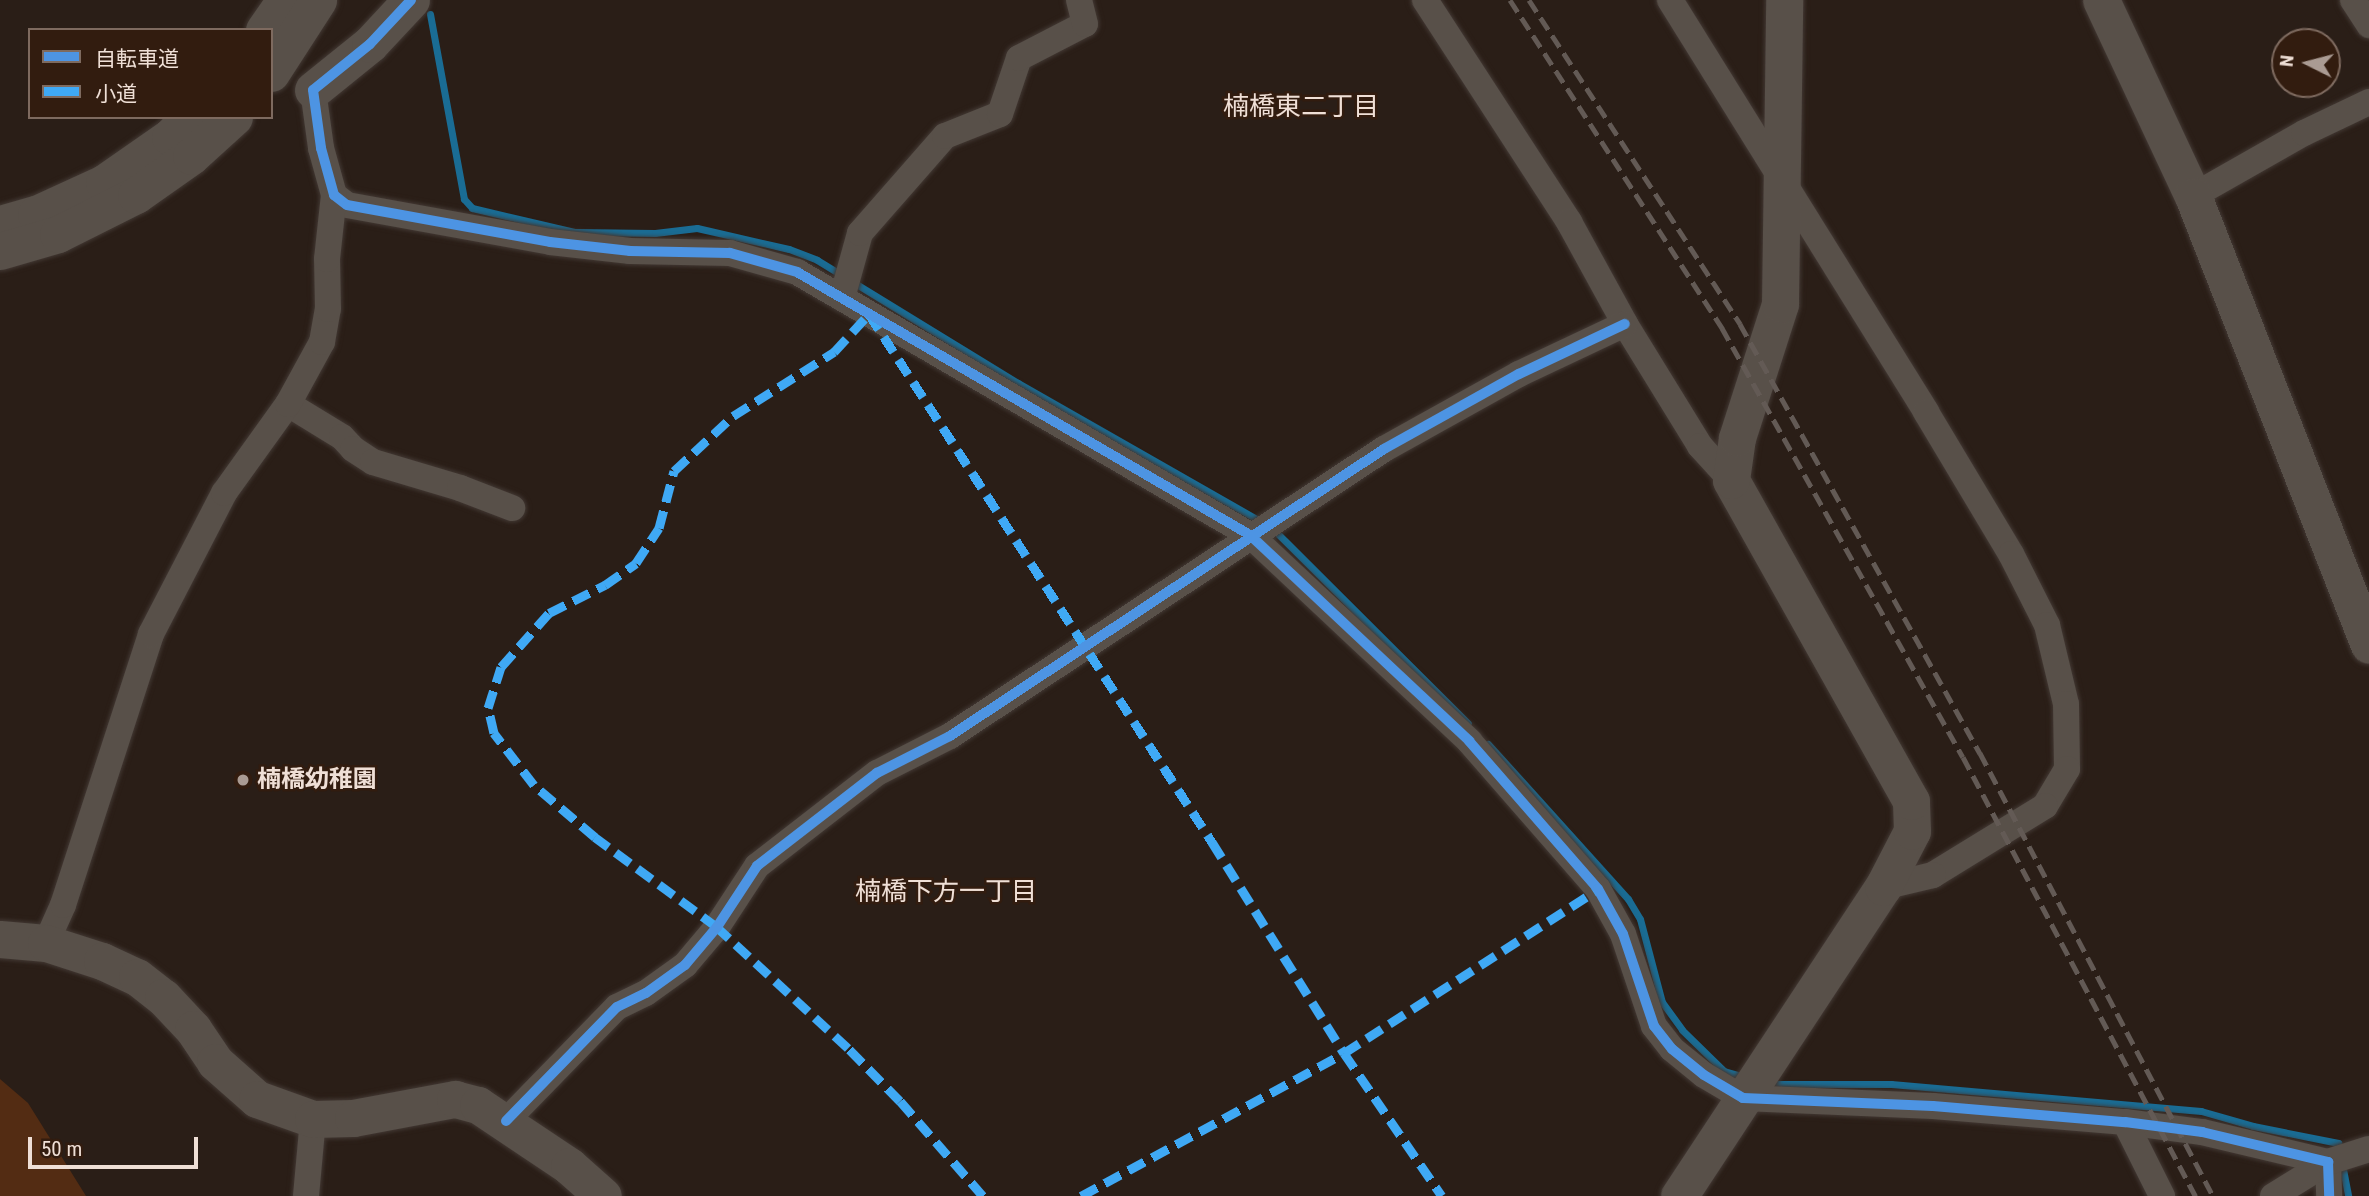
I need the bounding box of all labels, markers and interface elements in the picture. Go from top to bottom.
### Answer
legend [28,28,273,119]
north arrow [2271,28,2341,98]
text: 自転車道 [95,47,179,71]
text: N [2275,54,2299,68]
text: 小道 [95,82,137,106]
district label: 楠橋東二丁目 [1223,91,1379,123]
place label: 楠橋幼稚園 [257,766,377,794]
marker: 楠橋幼稚園 [235,772,251,788]
district label: 楠橋下方一丁目 [855,876,1037,908]
scale bar [32,1122,201,1166]
text: 50 m [41,1137,82,1161]

